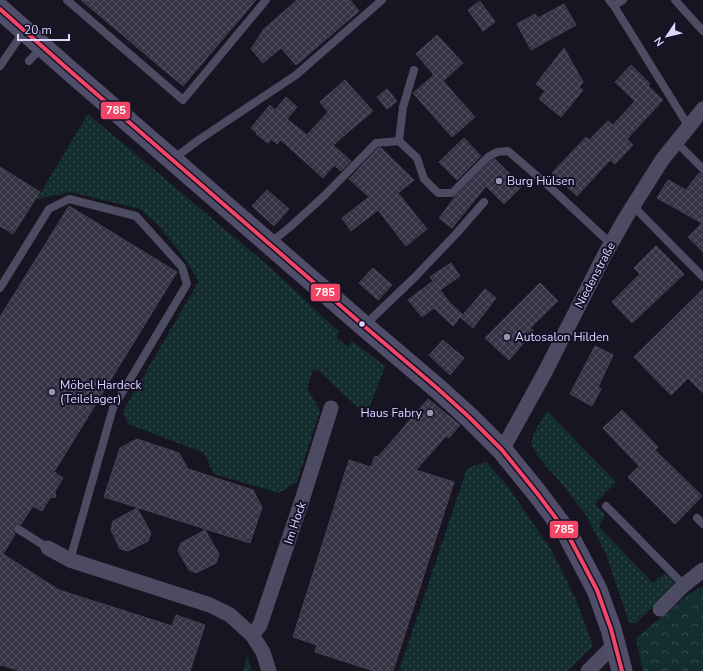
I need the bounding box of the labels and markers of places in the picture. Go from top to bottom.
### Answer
place label: Burg Hülsen [507,173,575,189]
marker: Burg Hülsen [494,176,504,186]
unlabelled marker [357,319,367,329]
place label: Autosalon Hilden [515,329,609,345]
marker: Autosalon Hilden [502,332,512,342]
place label: Möbel Hardeck (Teilelager) [60,377,143,407]
marker: Möbel Hardeck (Teilelager) [47,387,57,397]
place label: Haus Fabry [360,405,423,421]
marker: Haus Fabry [425,408,435,418]

